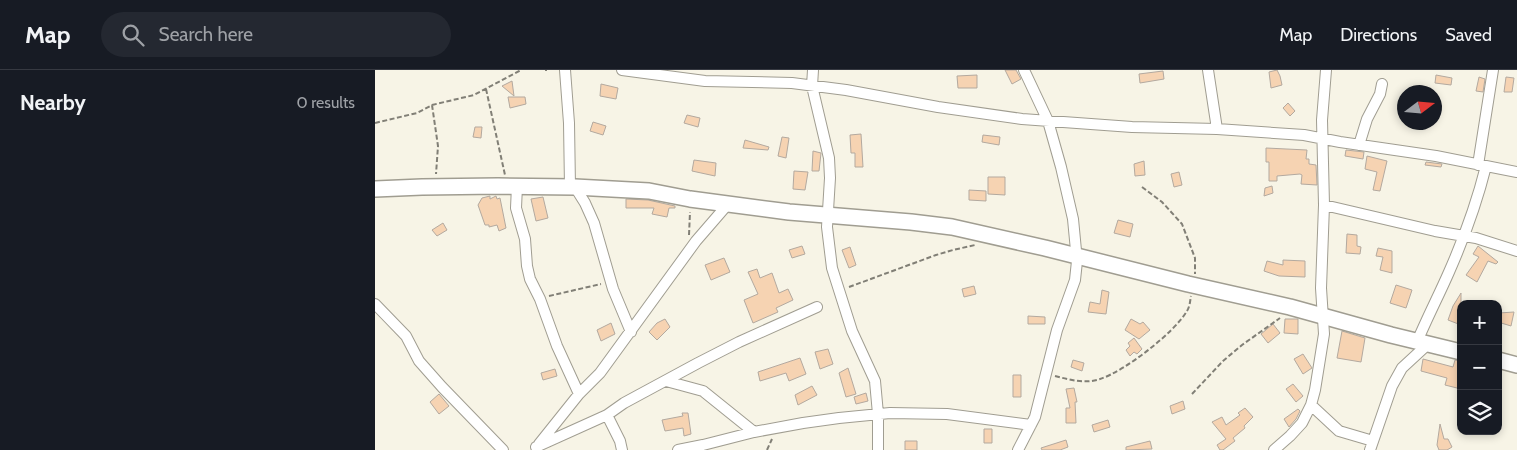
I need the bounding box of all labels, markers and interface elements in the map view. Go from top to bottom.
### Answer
search box [101,12,451,57]
text: Map [25,20,71,49]
icon: search [119,21,147,49]
text: Search here [159,23,253,46]
text: Map [1279,24,1312,46]
text: Directions [1340,24,1417,46]
text: Saved [1445,24,1492,46]
north arrow [1397,85,1442,130]
text: Nearby [20,90,86,115]
text: 0 results [296,93,355,112]
map controls [1457,300,1502,435]
button: + [1457,300,1502,345]
button: − [1457,345,1502,390]
button: layers [1457,390,1502,435]

